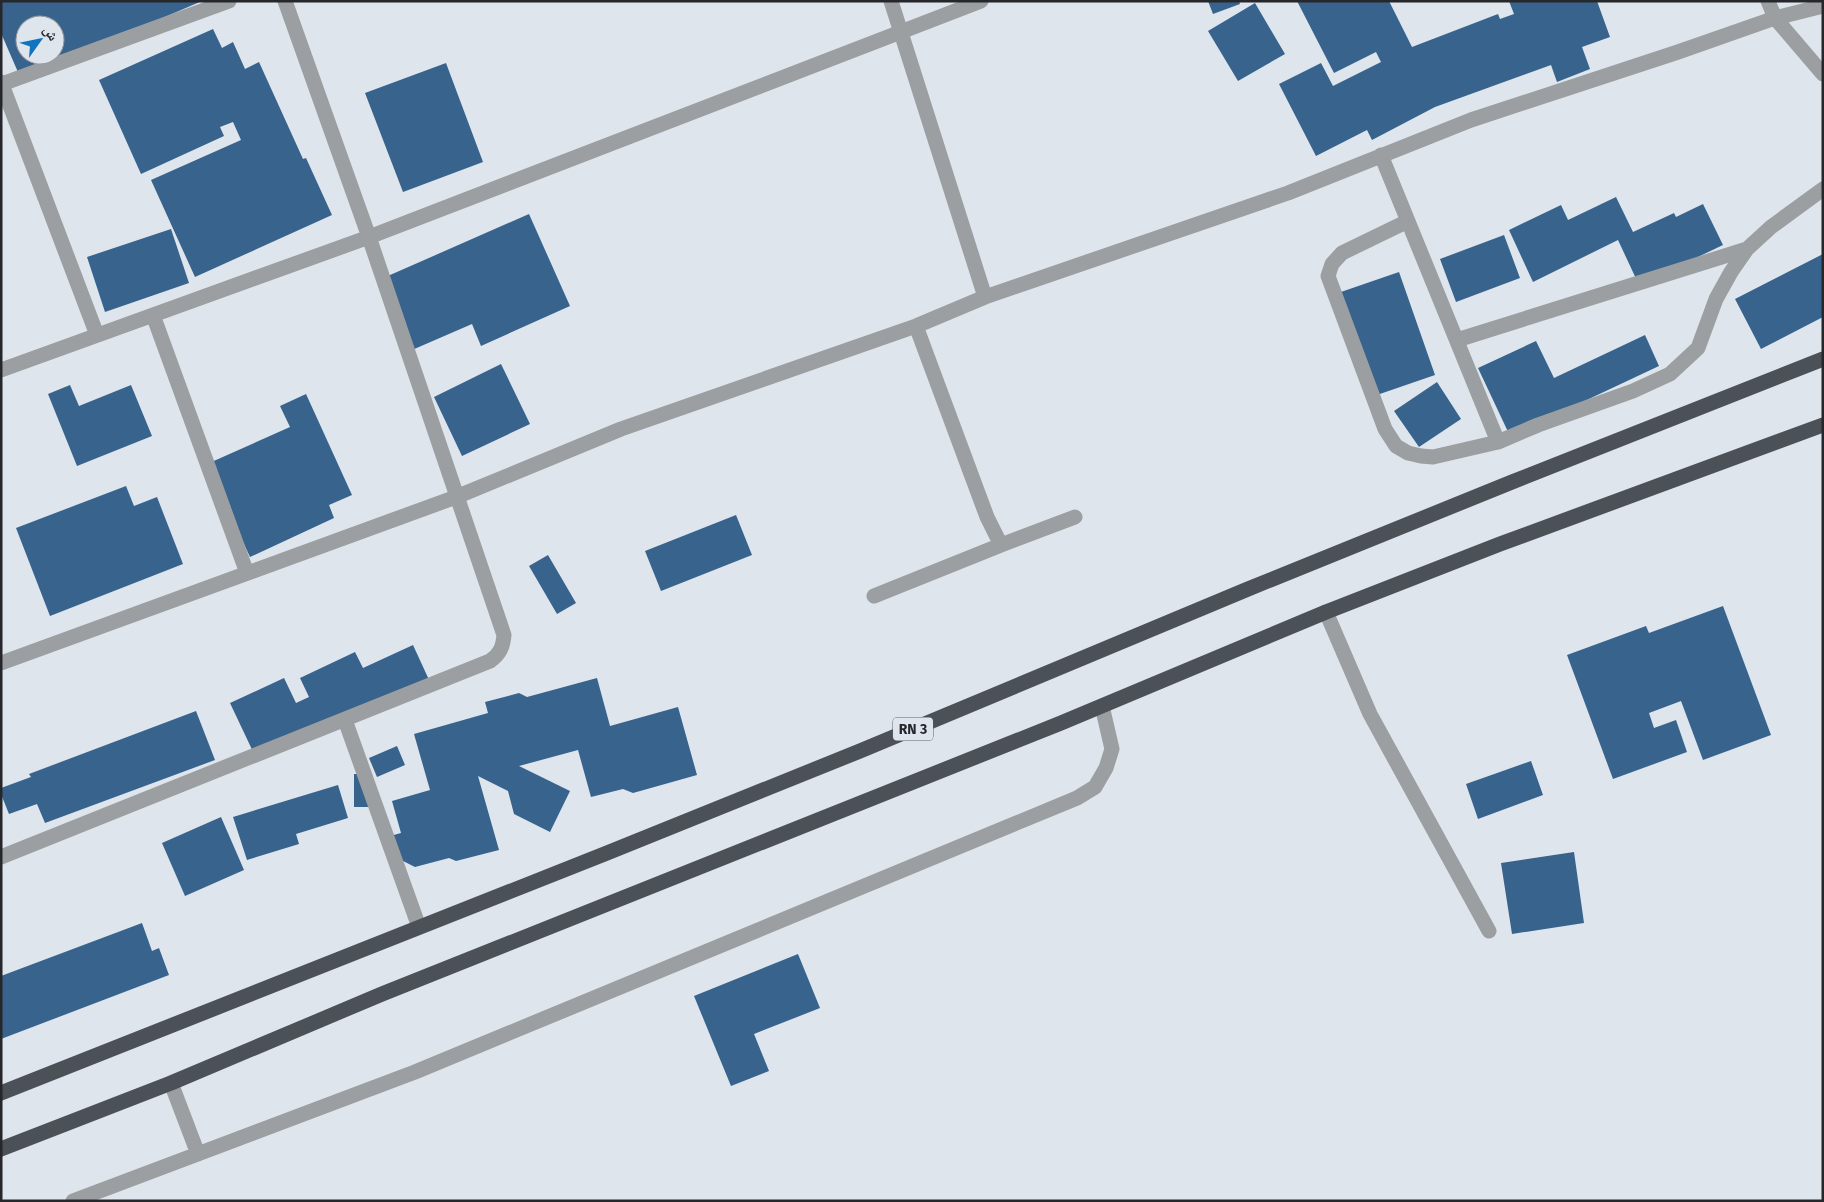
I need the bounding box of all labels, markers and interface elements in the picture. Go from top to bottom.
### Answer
north arrow [15,15,65,65]
text: ش [39,22,62,44]
road number: RN 3 [893,718,933,741]

